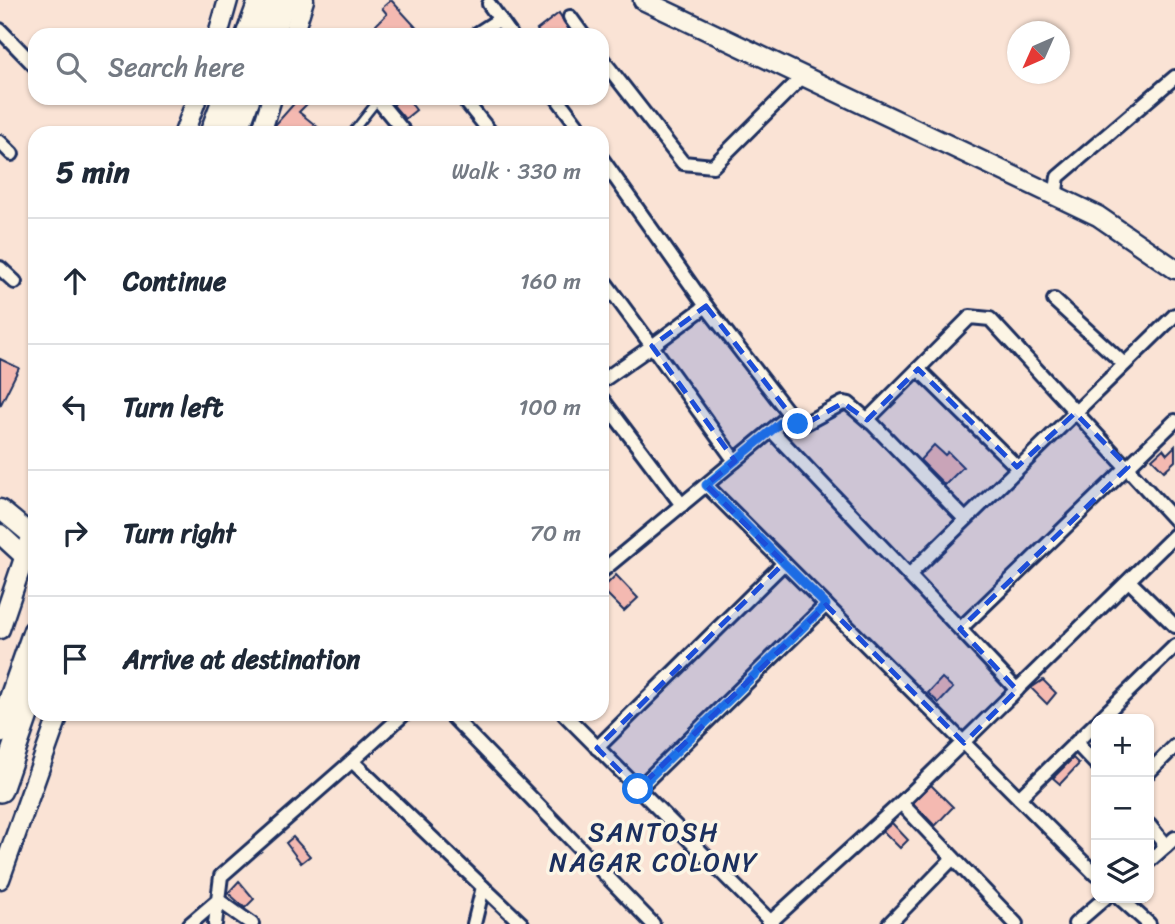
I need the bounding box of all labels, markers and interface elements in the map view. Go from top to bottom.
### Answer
north arrow [1007,21,1070,84]
search box [28,28,609,105]
text: Search here [108,44,245,90]
icon: search [52,48,90,86]
text: 5 min [56,145,130,199]
text: Walk · 330 m [451,151,581,192]
text: Continue [123,258,226,304]
text: 160 m [520,261,581,302]
icon: ahead [56,262,94,300]
text: Turn left [123,384,223,430]
text: 100 m [518,387,581,428]
icon: left [56,388,94,426]
route end [782,408,813,439]
text: Turn right [123,510,236,556]
text: 70 m [530,513,581,554]
icon: right [56,514,94,552]
text: Arrive at destination [123,636,360,682]
icon: arrive [56,640,94,678]
map controls [1091,714,1154,903]
button: + [1091,714,1154,777]
route start [622,773,653,804]
button: − [1091,777,1154,840]
district label: SANTOSH NAGAR COLONY [549,809,759,885]
button: layers [1091,840,1154,903]

